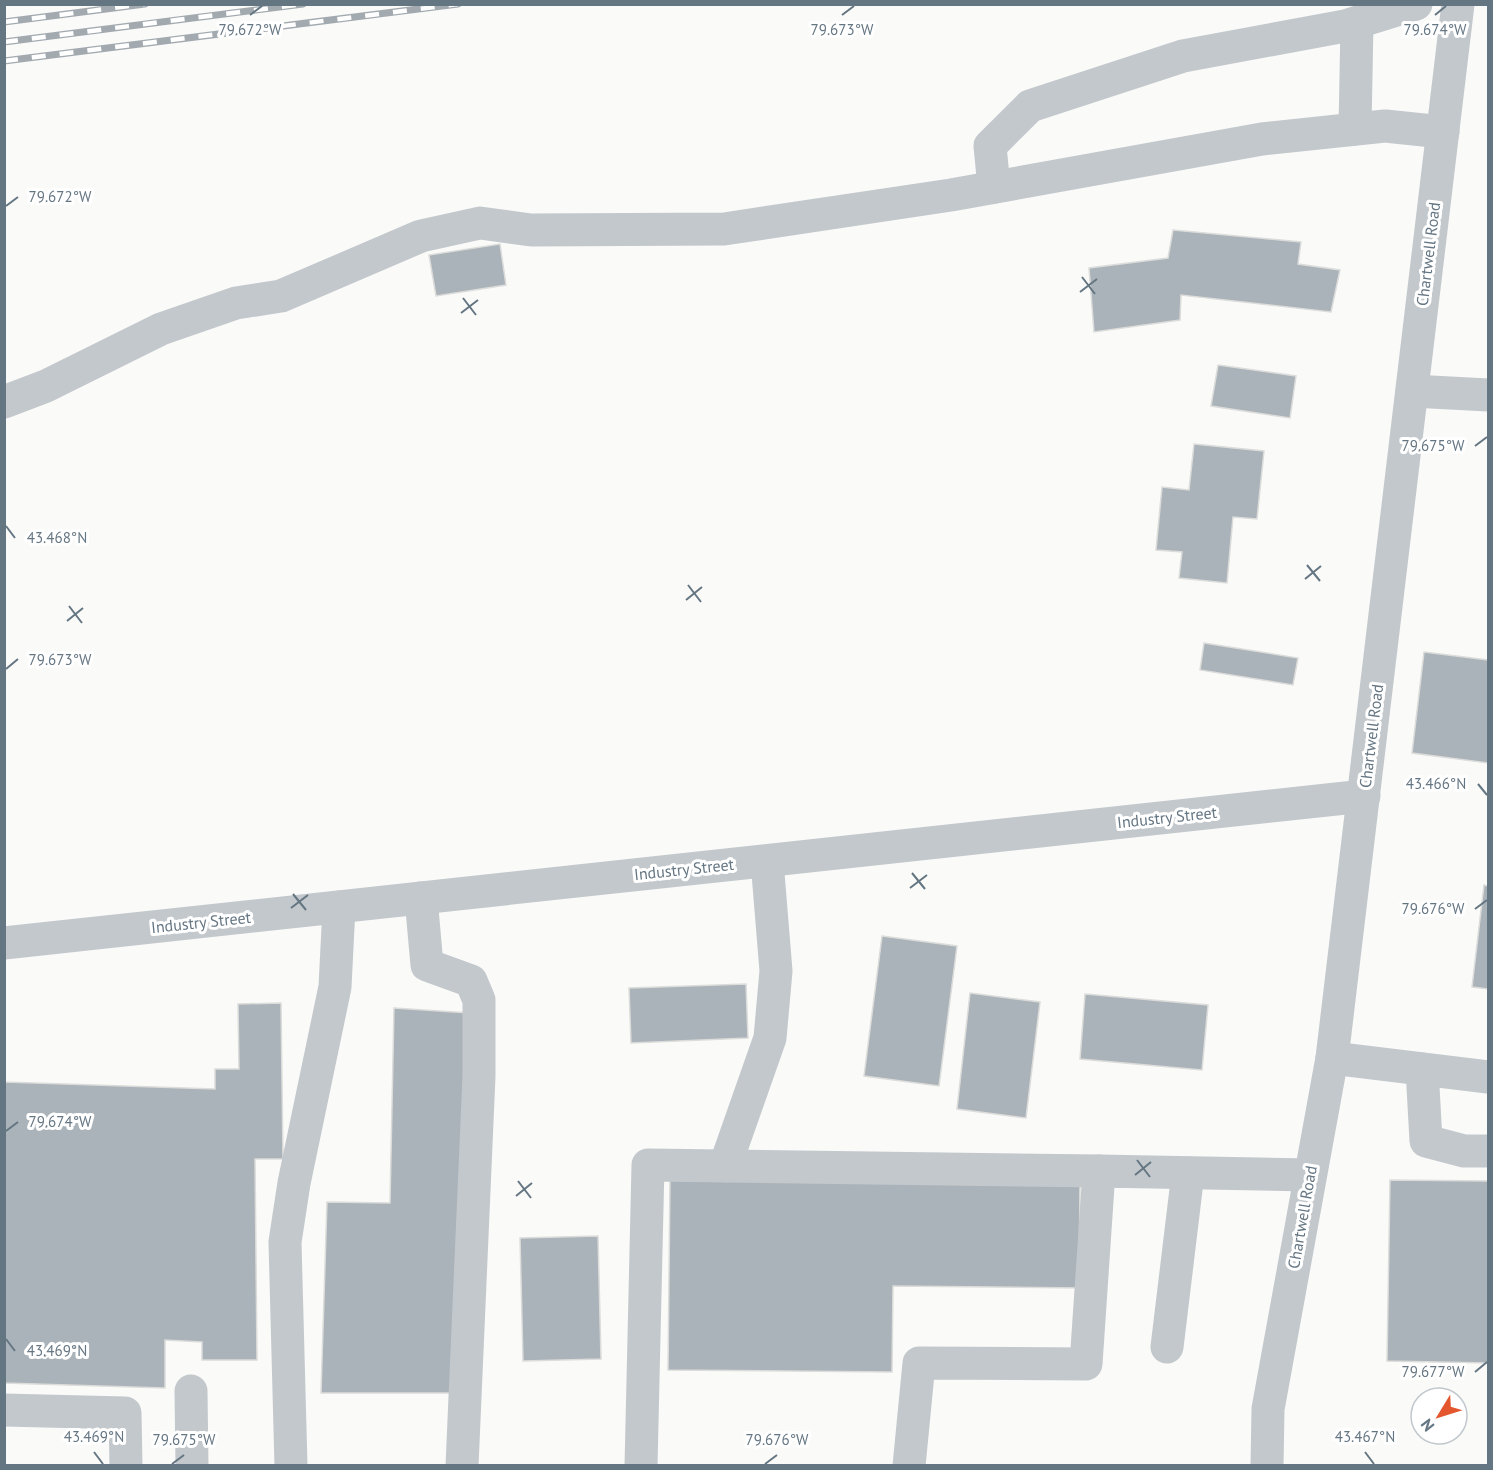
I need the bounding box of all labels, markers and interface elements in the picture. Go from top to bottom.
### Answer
text: 79.672°W [219,20,282,39]
text: 79.673°W [811,20,874,39]
text: 79.674°W [1404,20,1467,39]
text: 79.672°W [29,187,92,206]
street label: Chartwell Road [1412,201,1444,307]
text: 79.675°W [1402,436,1465,455]
text: 43.468°N [27,528,87,547]
text: 79.673°W [29,650,92,669]
street label: Chartwell Road [1355,683,1387,789]
text: 43.466°N [1406,774,1466,793]
street label: Industry Street [1116,802,1218,832]
street label: Industry Street [633,854,735,884]
text: 79.676°W [1402,899,1465,918]
street label: Industry Street [150,907,252,937]
text: 79.674°W [29,1112,92,1131]
street label: Chartwell Road [1283,1164,1321,1270]
text: 43.469°N [27,1341,87,1360]
text: 79.677°W [1402,1362,1465,1381]
north arrow [1409,1386,1469,1446]
text: N [1416,1415,1438,1436]
text: 43.469°N [64,1427,124,1446]
text: 43.467°N [1335,1427,1395,1446]
text: 79.675°W [153,1430,216,1449]
text: 79.676°W [746,1430,809,1449]

